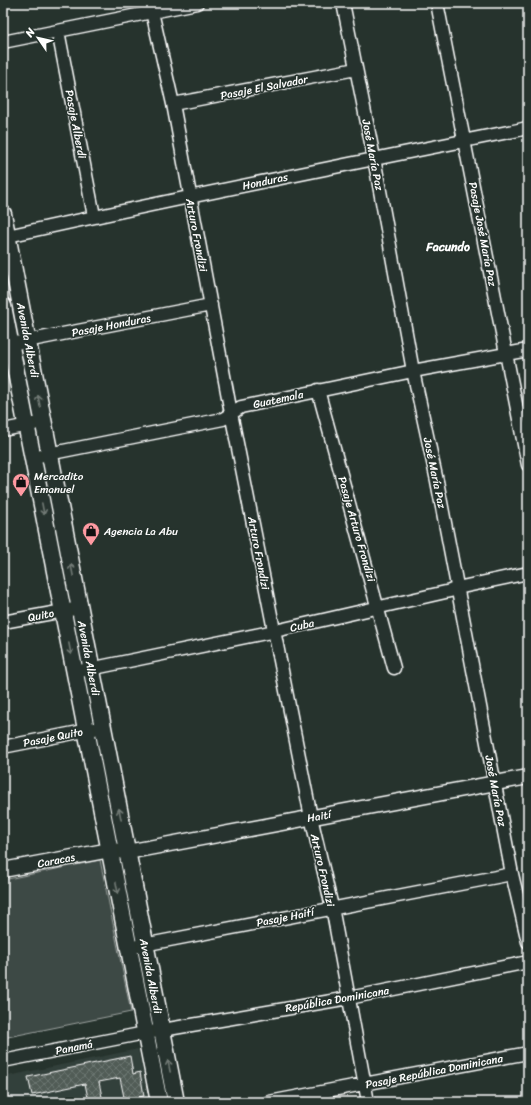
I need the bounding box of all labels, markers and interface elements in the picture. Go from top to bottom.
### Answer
north arrow [18,18,58,58]
text: N [20,24,40,42]
street label: Pasaje El Salvador [219,69,311,105]
street label: Pasaje Alberdi [60,88,92,161]
street label: José María Paz [356,117,389,193]
street label: Honduras [241,167,291,196]
street label: Pasaje José María Paz [463,180,502,289]
street label: Arturo Frondizi [180,196,213,274]
district label: Facundo [425,236,470,258]
street label: Avenida Alberdi [11,300,44,380]
street label: Pasaje Honduras [70,308,153,342]
street label: Guatemala [251,385,305,414]
one-way arrow [35,395,43,408]
street label: José María Paz [418,435,451,511]
place label: Mercadito Emanuel [34,467,84,499]
shop icon: Mercadito Emanuel [11,472,31,497]
street label: Pasaje Arturo Frondizi [332,474,381,585]
one-way arrow [39,502,47,515]
street label: Arturo Frondizi [242,514,275,592]
shop icon: Agencia La Abu [81,521,101,546]
place label: Agencia La Abu [103,522,178,541]
one-way arrow [68,563,76,576]
street label: Quito [26,604,56,627]
street label: Cuba [288,613,317,637]
street label: Avenida Alberdi [72,618,105,698]
one-way arrow [67,643,75,656]
street label: Pasaje Quito [22,722,85,753]
street label: José María Paz [479,753,512,829]
street label: Haití [306,805,335,828]
one-way arrow [115,808,123,821]
street label: Arturo Frondizi [305,831,340,909]
street label: Caracas [36,847,77,873]
one-way arrow [113,881,121,894]
street label: Pasaje Haití [255,902,317,932]
street label: Avenida Alberdi [134,936,167,1016]
street label: República Dominicana [284,981,391,1018]
street label: Panamá [54,1034,95,1060]
street label: Pasaje República Dominicana [364,1049,505,1094]
one-way arrow [164,1060,172,1073]

